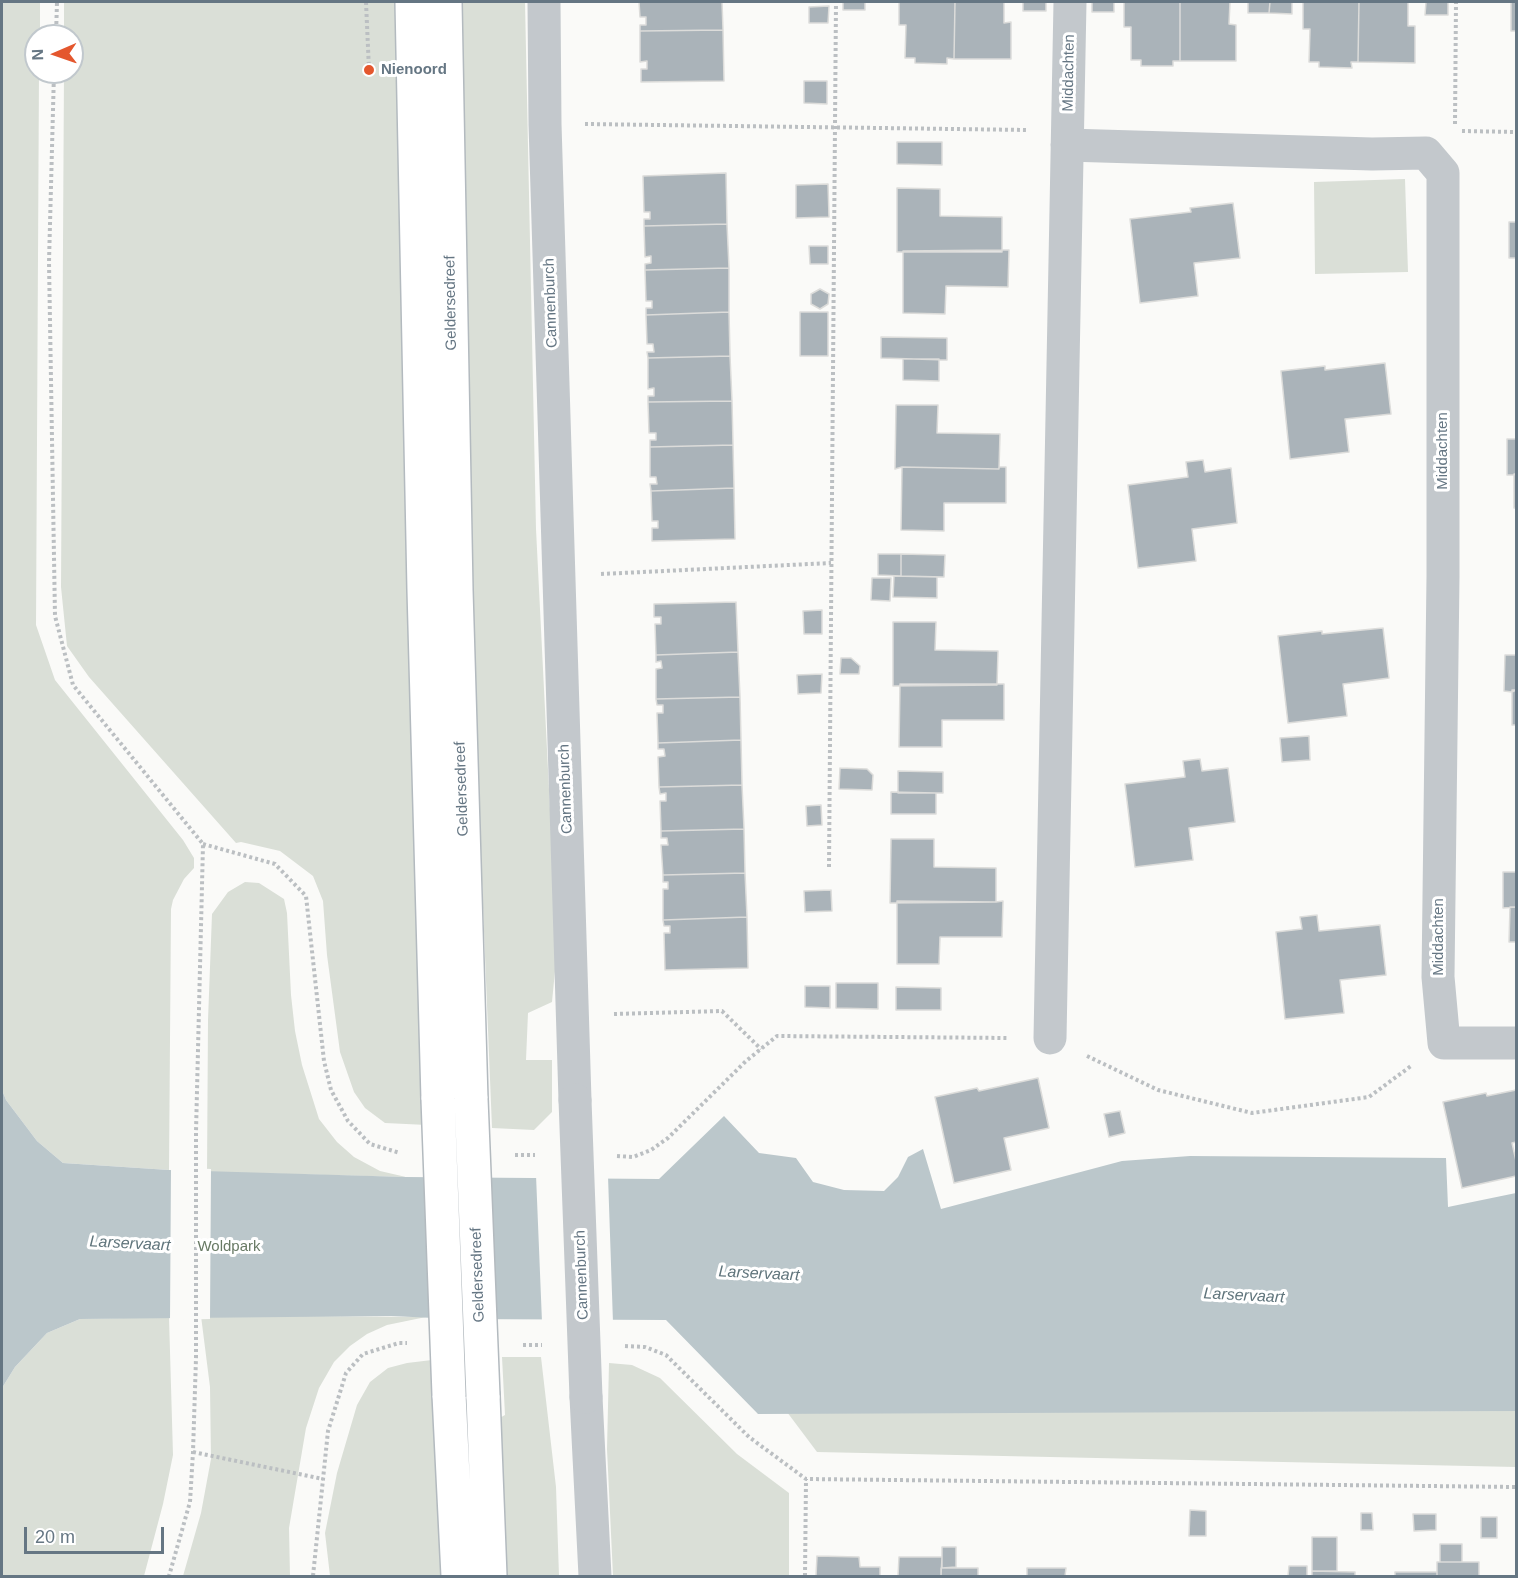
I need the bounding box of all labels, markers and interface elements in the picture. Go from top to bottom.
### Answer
north arrow [24,24,84,84]
street label: Middachten [1059,34,1079,112]
text: N [29,49,46,61]
place label: Nienoord [381,61,447,79]
marker: Nienoord [362,63,376,77]
street label: Geldersedreef [441,255,461,351]
street label: Cannenburch [540,258,562,348]
street label: Middachten [1434,412,1452,490]
street label: Geldersedreef [451,741,473,837]
street label: Cannenburch [555,744,577,834]
street label: Middachten [1430,898,1448,976]
street label: Geldersedreef [467,1227,489,1323]
street label: Cannenburch [571,1230,593,1320]
water label: Larservaart [89,1232,171,1256]
park label: Woldpark [197,1238,261,1256]
water label: Larservaart [718,1262,800,1286]
water label: Larservaart [1203,1284,1285,1308]
scale bar [27,1515,166,1553]
text: 20 m [35,1527,75,1547]

